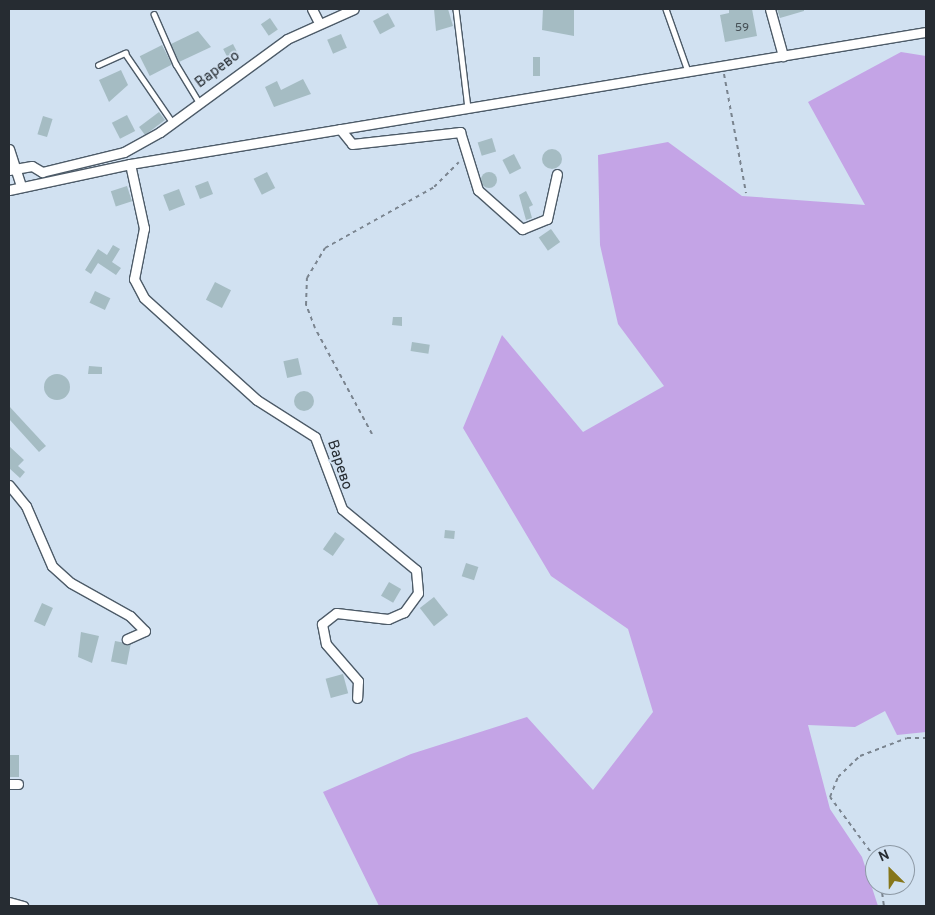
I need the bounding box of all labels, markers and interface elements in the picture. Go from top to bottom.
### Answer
house number: 59 [735,22,749,36]
street label: Варево [192,47,244,93]
street label: Варево [322,438,356,492]
north arrow [865,845,915,895]
text: N [876,847,892,866]

